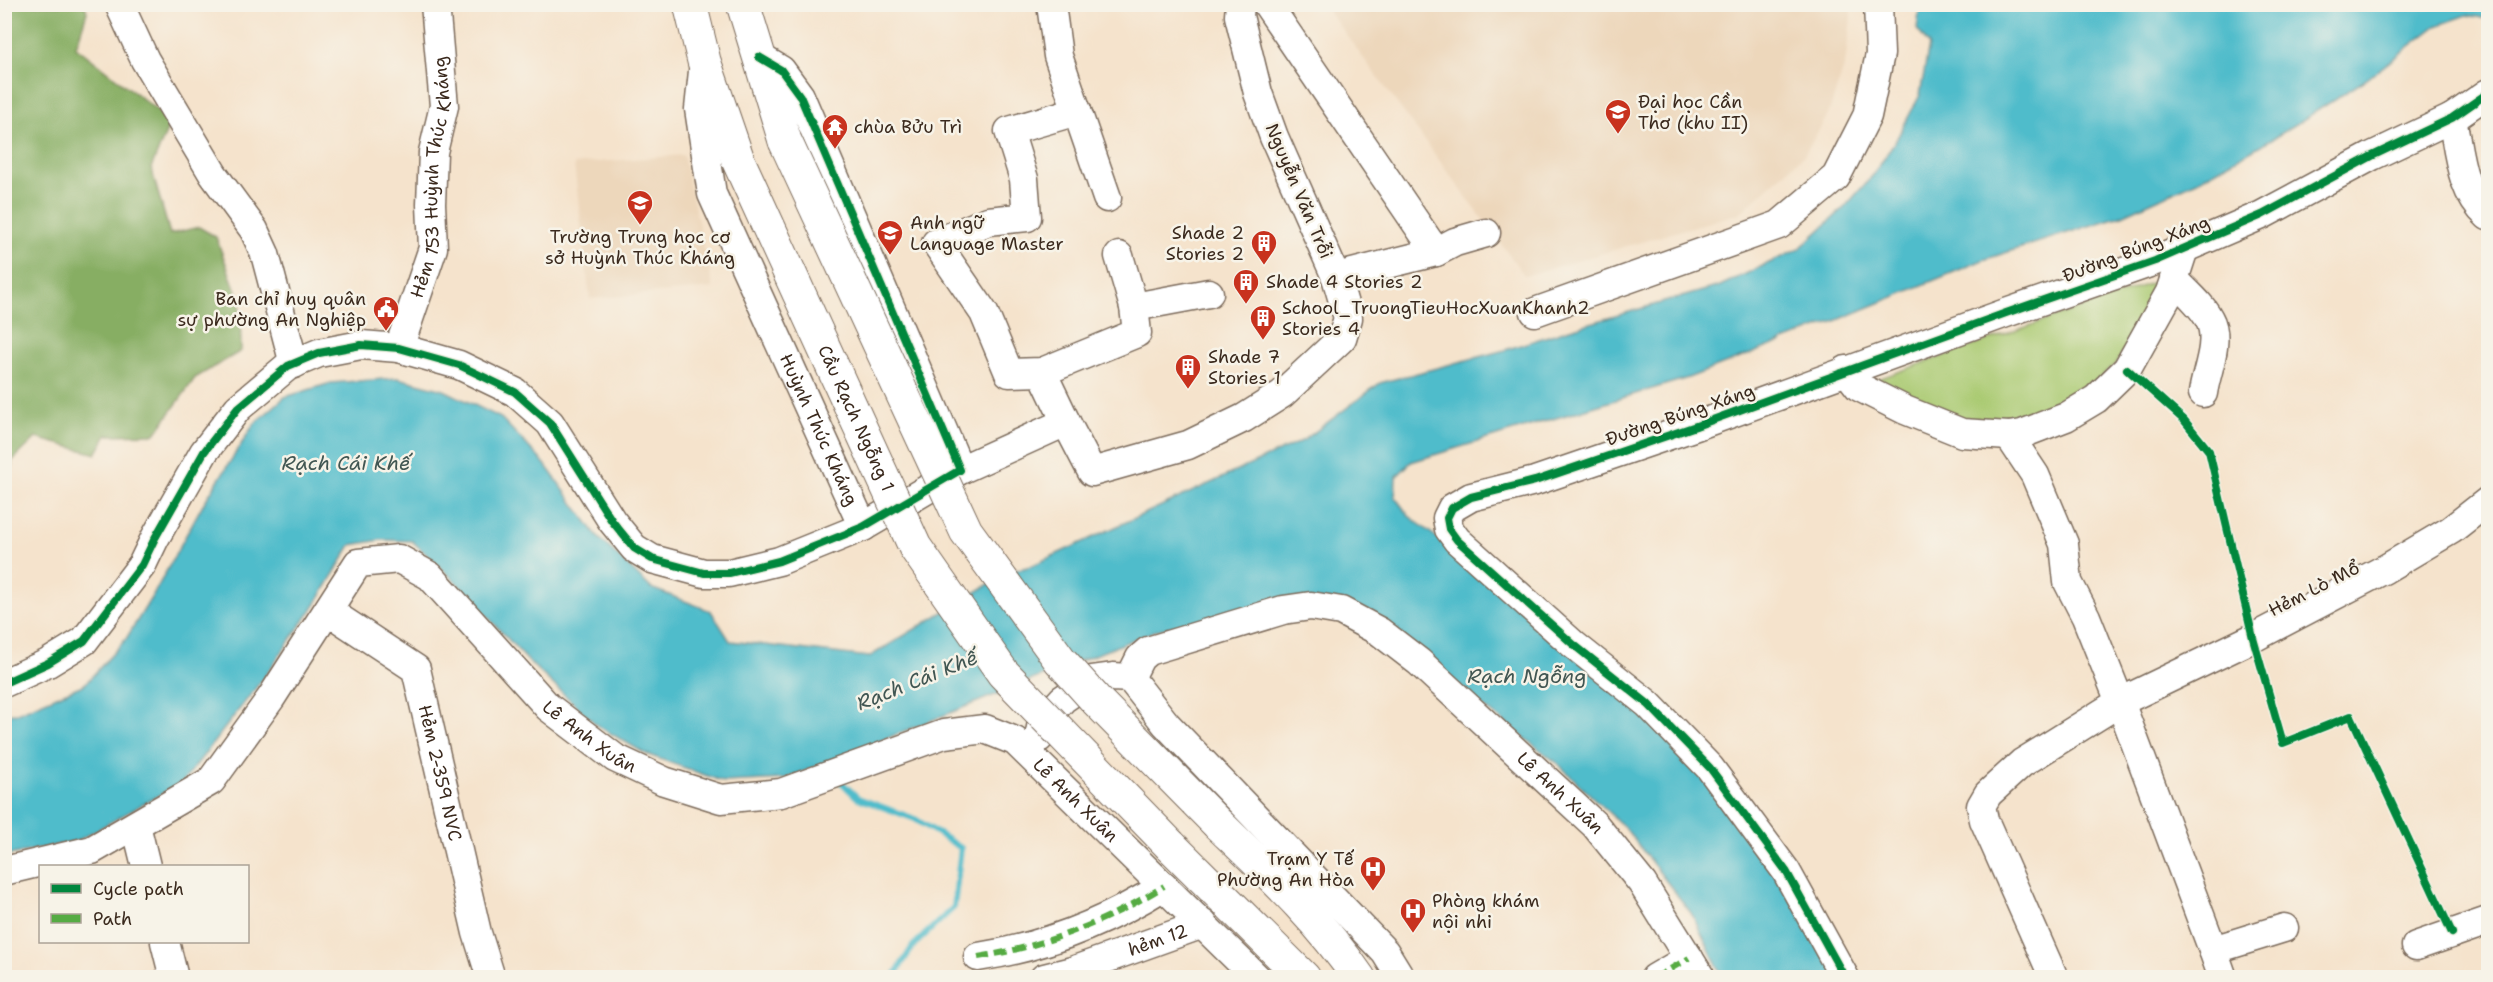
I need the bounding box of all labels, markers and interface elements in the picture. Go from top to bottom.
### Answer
street label: Hẻm 153 Huỳnh Thúc Kháng [405,56,457,301]
place label: Đại học Cần Thơ (khu II) [1638,90,1748,135]
school or university icon: Đại học Cần Thơ (khu II) [1603,97,1633,135]
temple icon: chùa Bửu Trì [820,112,850,150]
place label: chùa Bửu Trì [854,115,962,139]
street label: Nguyễn Văn Trỗi [1260,120,1338,262]
school or university icon: Trường Trung học cơ sở Huỳnh Thúc Kháng [625,188,655,226]
street label: Đường Búng Xáng [2059,210,2213,288]
place label: Anh ngữ Language Master [910,211,1064,256]
school or university icon: Anh ngữ Language Master [875,218,905,256]
place label: Shade 2 Stories 2 [1166,221,1244,266]
place label: Trường Trung học cơ sở Huỳnh Thúc Kháng [545,225,735,270]
building icon: Shade 2 Stories 2 [1249,228,1279,266]
building icon: Shade 4 Stories 2 [1231,267,1261,305]
place label: Shade 4 Stories 2 [1266,270,1423,294]
place label: Ban chỉ huy quân sự phường An Nghiệp [178,287,366,332]
public building icon: Ban chỉ huy quân sự phường An Nghiệp [371,294,401,332]
place label: School_TruongTieuHocXuanKhanh2 Stories 4 [1282,296,1590,341]
building icon: School_TruongTieuHocXuanKhanh2 Stories 4 [1248,303,1278,341]
street label: Cầu Rạch Ngỗng 1 [812,341,900,495]
place label: Shade 7 Stories 1 [1208,345,1281,390]
street label: Huỳnh Thúc Kháng [774,350,864,509]
building icon: Shade 7 Stories 1 [1173,352,1203,390]
street label: Đường Búng Xáng [1602,378,1758,452]
water label: Rạch Cái Khế [282,450,413,476]
street label: Hẻm Lò Mổ [2264,556,2364,622]
water label: Rạch Cái Khế [853,643,984,716]
water label: Rạch Ngỗng [1468,663,1586,689]
street label: Lê Anh Xuân [537,695,640,778]
street label: Hẻm 2-359 NVC [413,702,467,843]
street label: Lê Anh Xuân [1512,746,1609,839]
street label: Lê Anh Xuân [1028,753,1123,848]
place label: Trạm Y Tế Phường An Hòa [1217,847,1355,892]
hospital icon: Trạm Y Tế Phường An Hòa [1358,854,1388,892]
legend [39,865,249,943]
text: Cycle path [93,877,184,901]
place label: Phòng khám nội nhi [1432,889,1540,934]
hospital icon: Phòng khám nội nhi [1398,896,1428,934]
text: Path [93,907,132,931]
street label: hẻm 12 [1125,918,1191,962]

